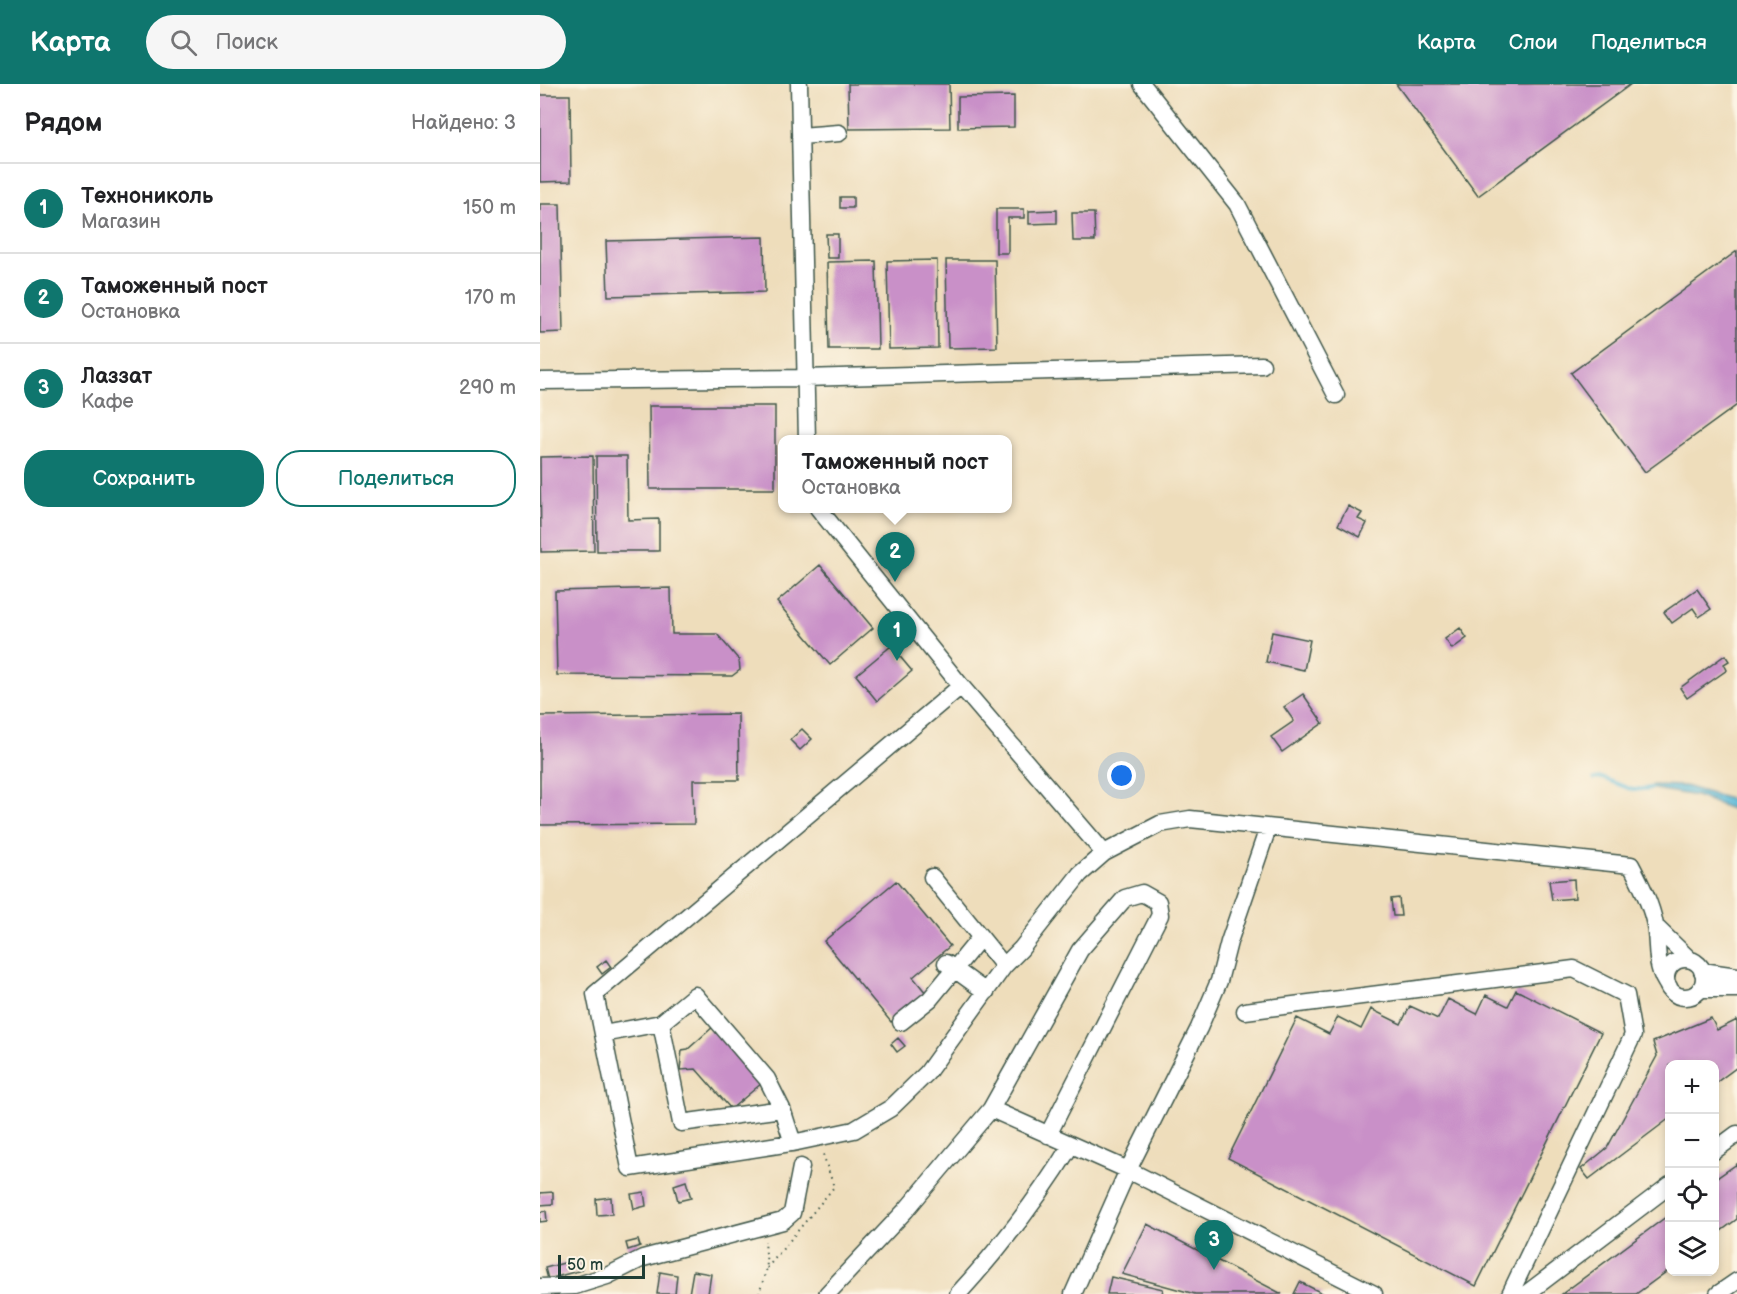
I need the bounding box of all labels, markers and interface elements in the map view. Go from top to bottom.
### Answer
search box [146,15,566,69]
text: Карта [30,26,110,59]
icon: search [167,26,200,59]
text: Поиск [215,29,278,56]
text: Карта [1417,30,1476,55]
text: Слои [1509,30,1558,55]
text: Поделиться [1591,30,1707,55]
text: Рядом [24,108,102,139]
text: Найдено: 3 [411,111,516,135]
text: Технониколь [81,183,213,210]
text: 1 [39,196,48,220]
text: 150 m [463,196,516,220]
text: Магазин [81,210,161,234]
text: Таможенный пост [81,273,268,300]
text: 2 [38,286,49,310]
text: 170 m [465,286,516,310]
text: Остановка [81,300,180,324]
text: Лаззат [81,363,152,390]
text: 3 [38,376,49,400]
text: 290 m [459,376,516,400]
text: Кафе [81,390,134,414]
popup [778,435,1012,513]
text: Таможенный пост [802,449,988,476]
button: Сохранить [24,450,264,507]
button: Поделиться [276,450,516,507]
text: Остановка [802,476,901,500]
pin: 2 [876,532,914,582]
pin: 1 [878,612,916,661]
your location [1107,761,1136,790]
map controls [1665,1060,1719,1276]
button: + [1665,1060,1719,1114]
button: − [1665,1114,1719,1168]
button: locate [1665,1168,1719,1222]
pin: 3 [1194,1220,1234,1270]
button: layers [1665,1222,1719,1276]
scale bar [558,1252,645,1280]
text: 50 m [567,1256,603,1275]

